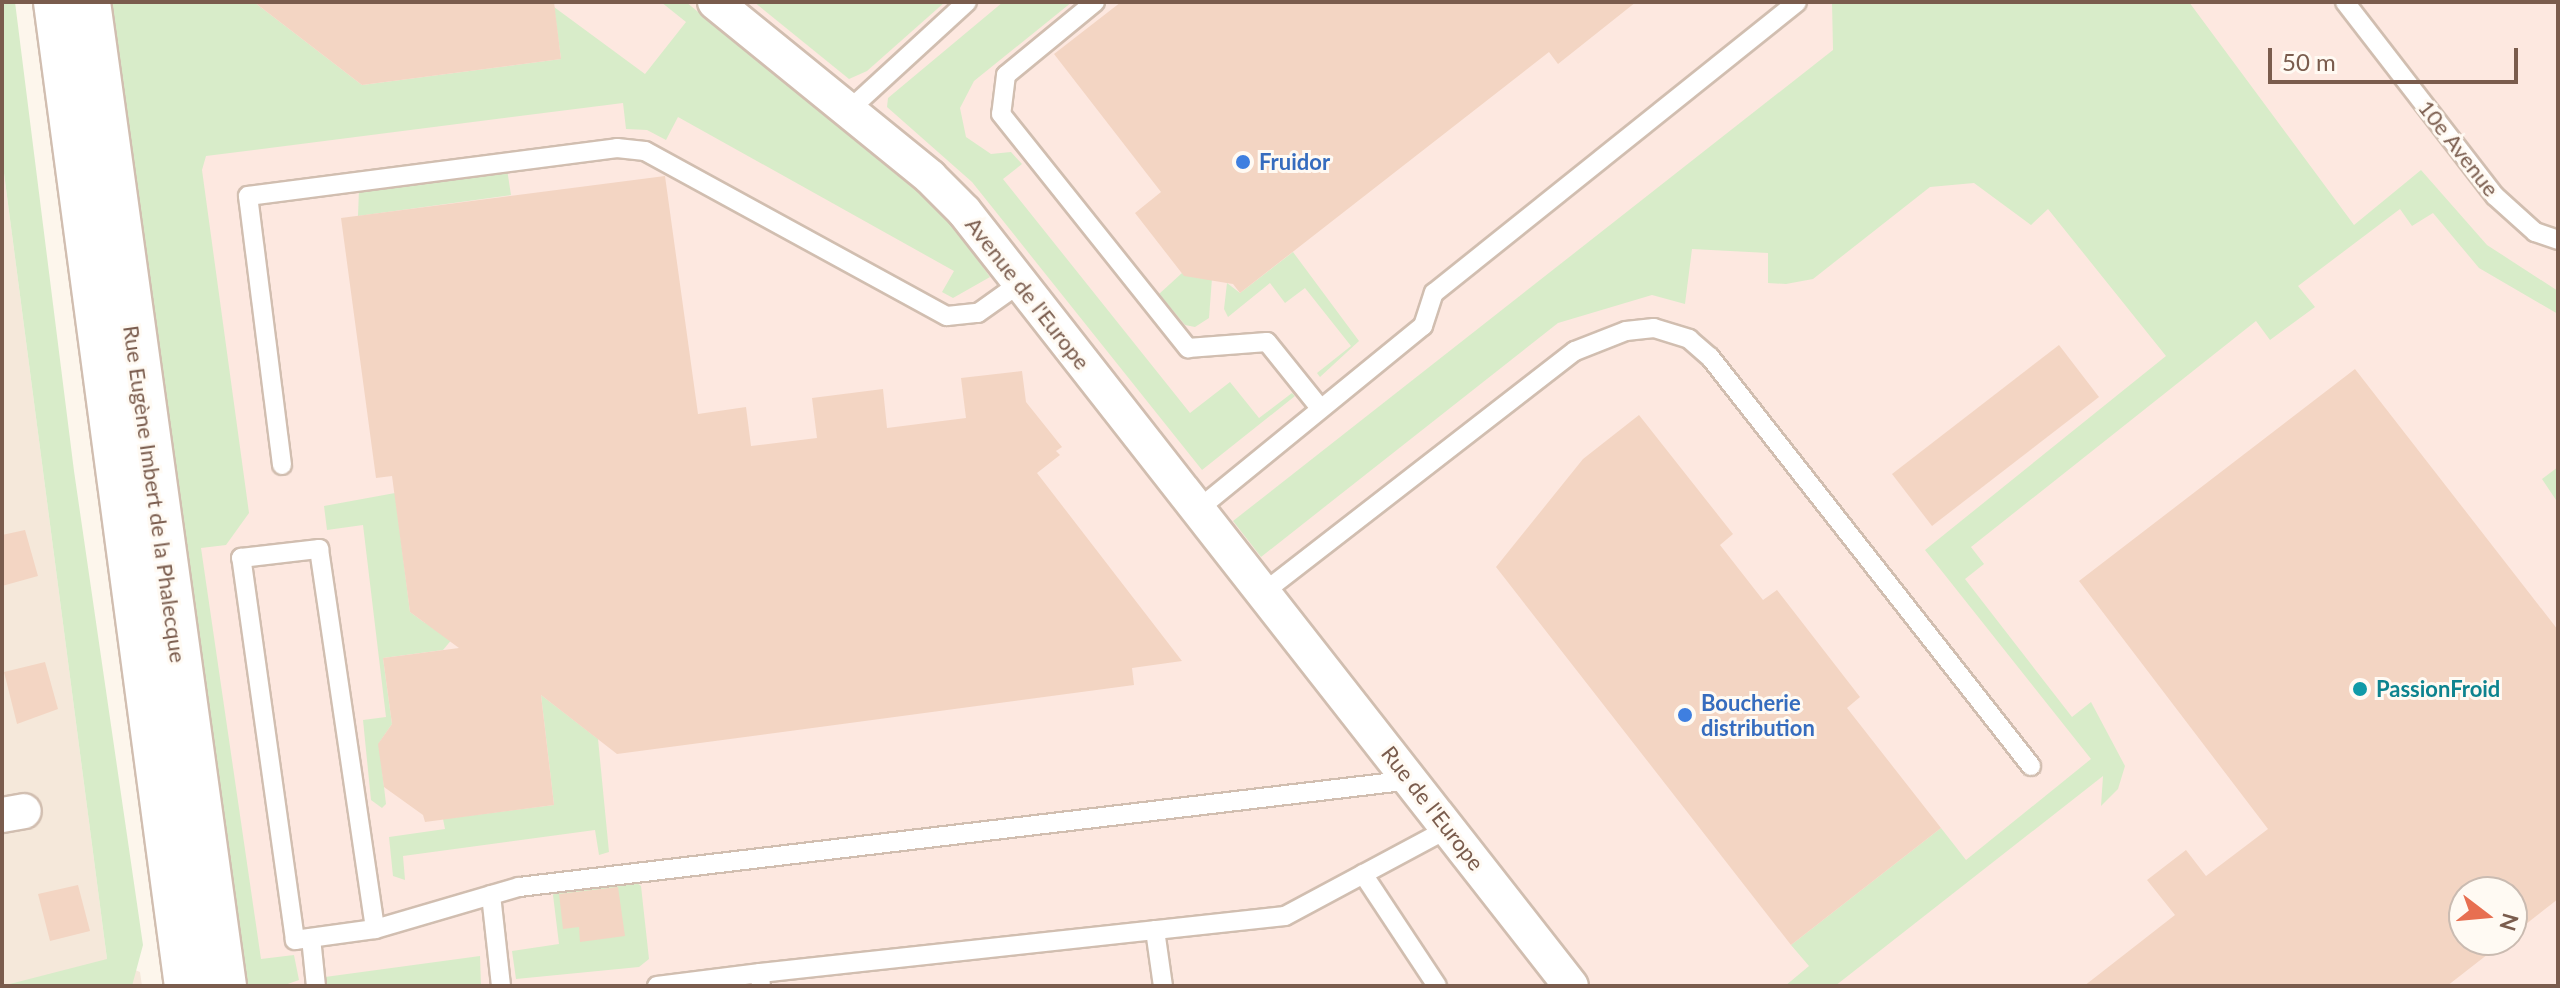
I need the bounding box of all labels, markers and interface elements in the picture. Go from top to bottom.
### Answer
scale bar [2272,32,2522,82]
text: 50 m [2282,47,2336,76]
street label: 10e Avenue [2413,94,2505,202]
place label: Fruidor [1259,149,1330,175]
marker: Fruidor [1234,153,1252,171]
street label: Avenue de l'Europe [960,212,1096,374]
street label: Rue Eugène Imbert de la Phalecque [118,324,192,664]
place label: PassionFroid [2376,676,2500,702]
marker: PassionFroid [2351,680,2369,698]
place label: Boucherie distribution [1701,689,1815,740]
marker: Boucherie distribution [1676,706,1694,724]
street label: Rue de l'Europe [1376,741,1490,875]
north arrow [2448,876,2528,956]
text: N [2494,910,2525,934]

